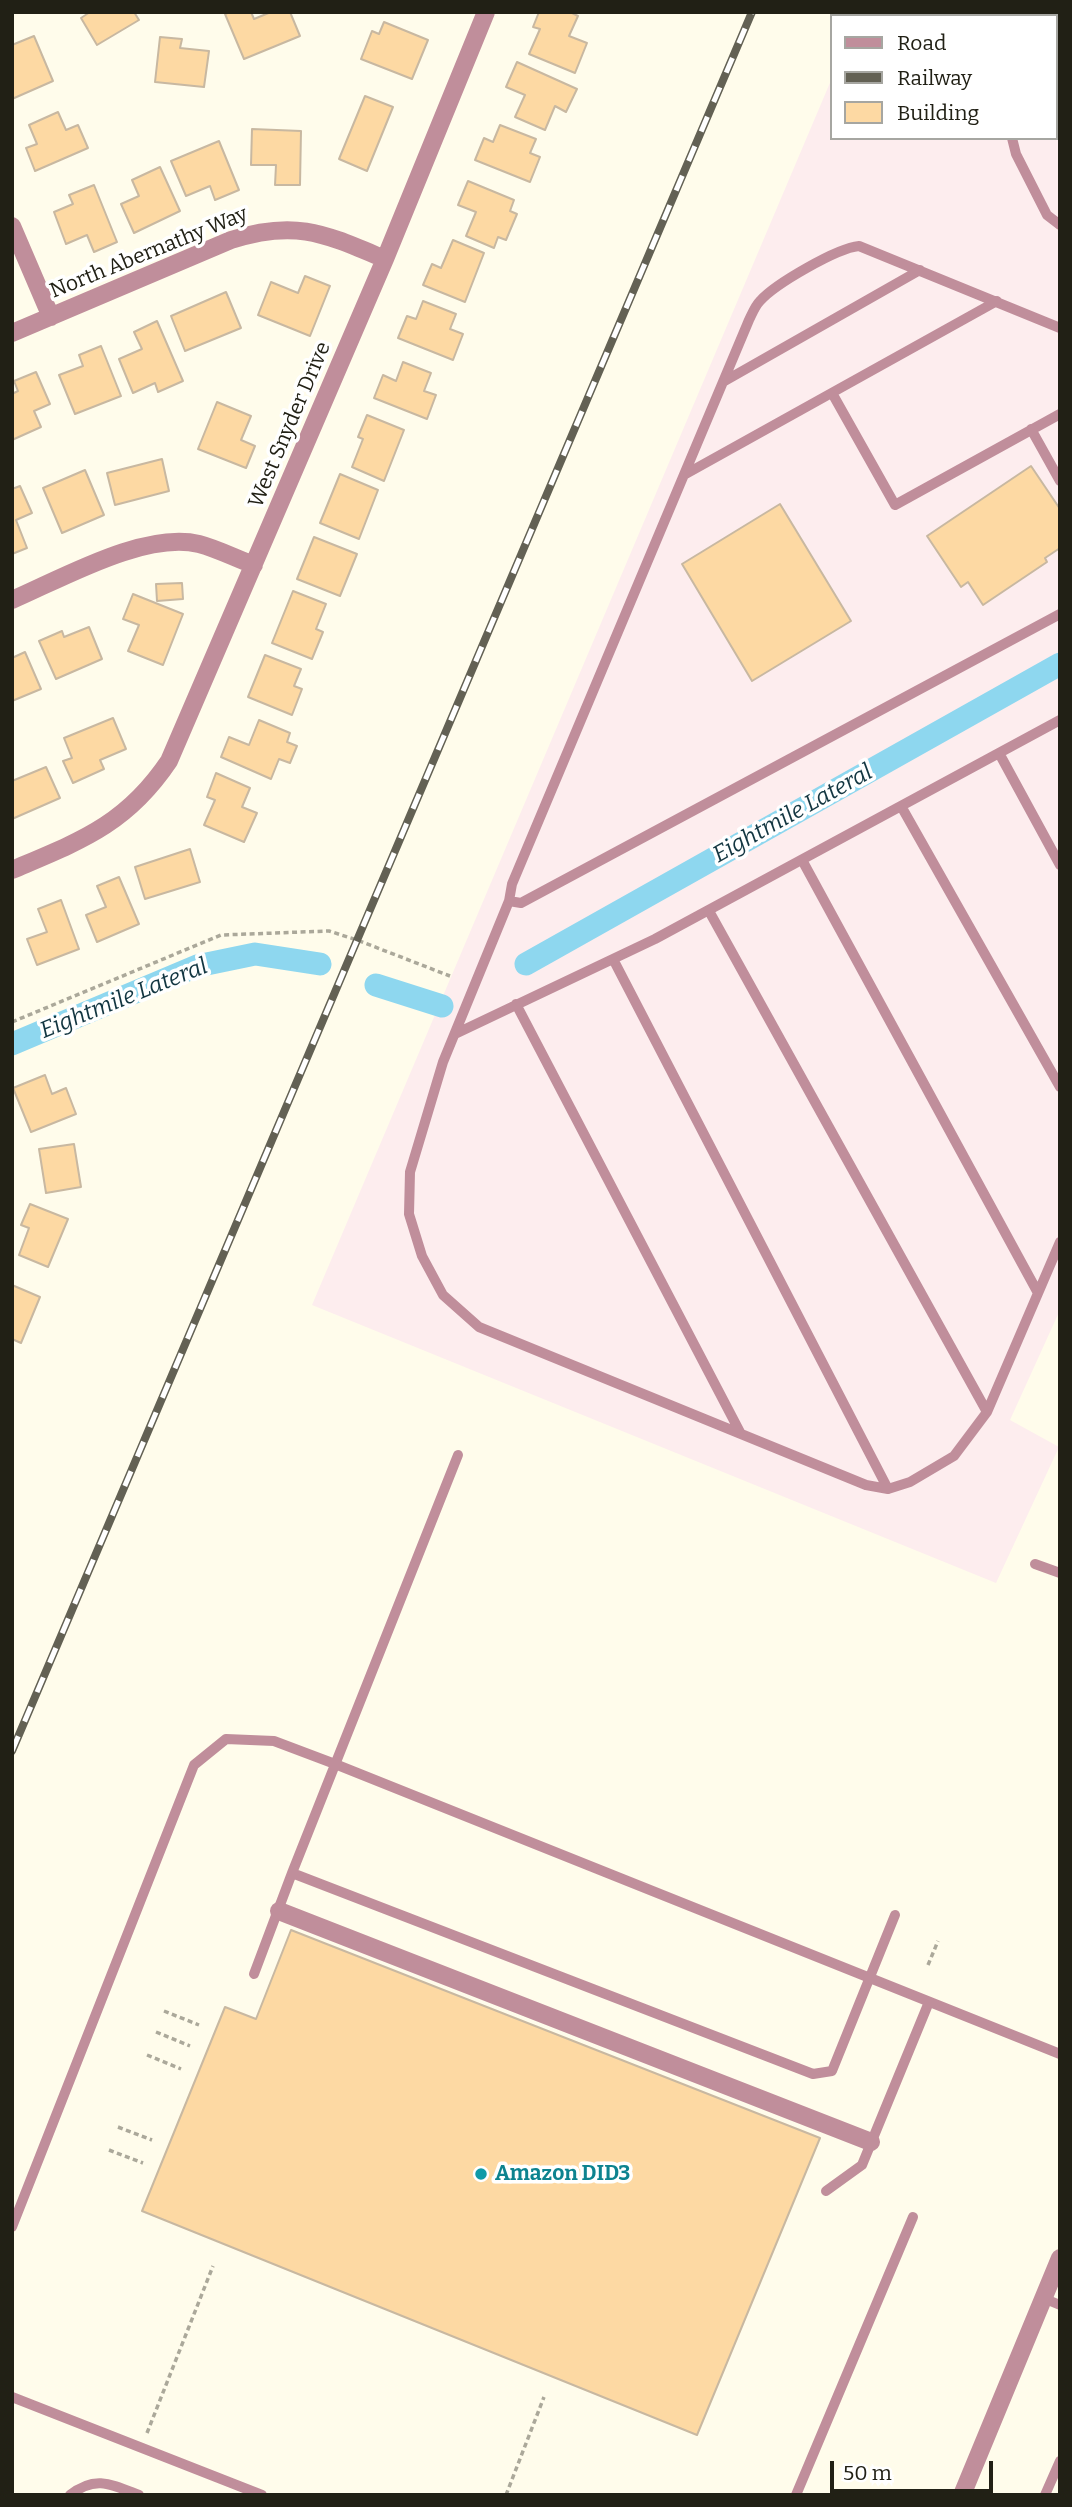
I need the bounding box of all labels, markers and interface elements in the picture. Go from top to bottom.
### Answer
legend [830,14,1058,140]
text: Road [897,30,946,56]
text: Railway [897,65,972,91]
text: Building [897,100,979,126]
street label: North Abernathy Way [46,202,252,304]
street label: West Snyder Drive [244,338,336,512]
water label: Eightmile Lateral [708,759,878,869]
water label: Eightmile Lateral [36,953,212,1045]
place label: Amazon DID3 [495,2161,630,2187]
marker: Amazon DID3 [473,2166,489,2182]
scale bar [834,2448,997,2492]
text: 50 m [843,2460,892,2486]

